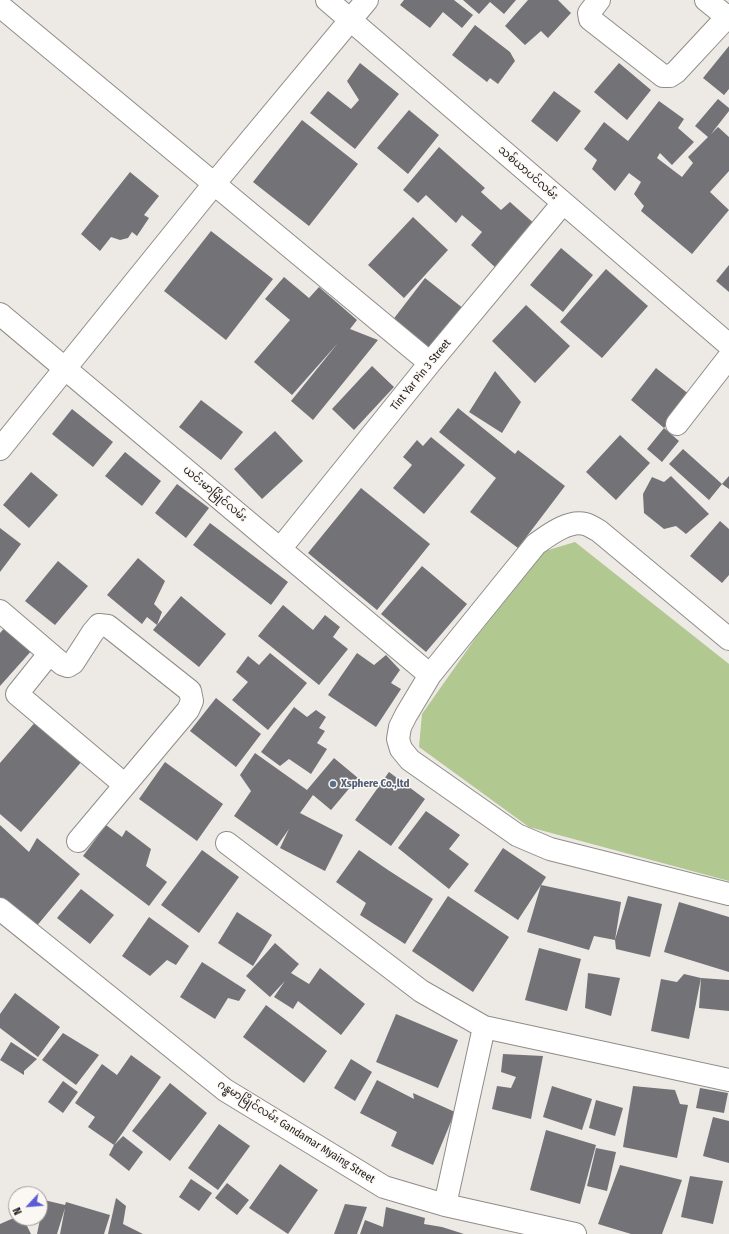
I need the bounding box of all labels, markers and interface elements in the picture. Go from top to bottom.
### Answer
street label: သစ်ယာပင်လမ်း [495,143,561,203]
street label: Tint Yar Pin 3 Street [388,337,454,413]
street label: ယင်းမာမြိုင်လမ်း [180,463,250,525]
place label: Xsphere Co.,ltd [341,777,410,791]
marker: Xsphere Co.,ltd [328,779,338,789]
street label: ဂန္ဓမာမြိုင်လမ်း Gandamar Myaing Street [215,1078,377,1186]
north arrow [8,1186,48,1226]
text: N [10,1205,25,1217]

